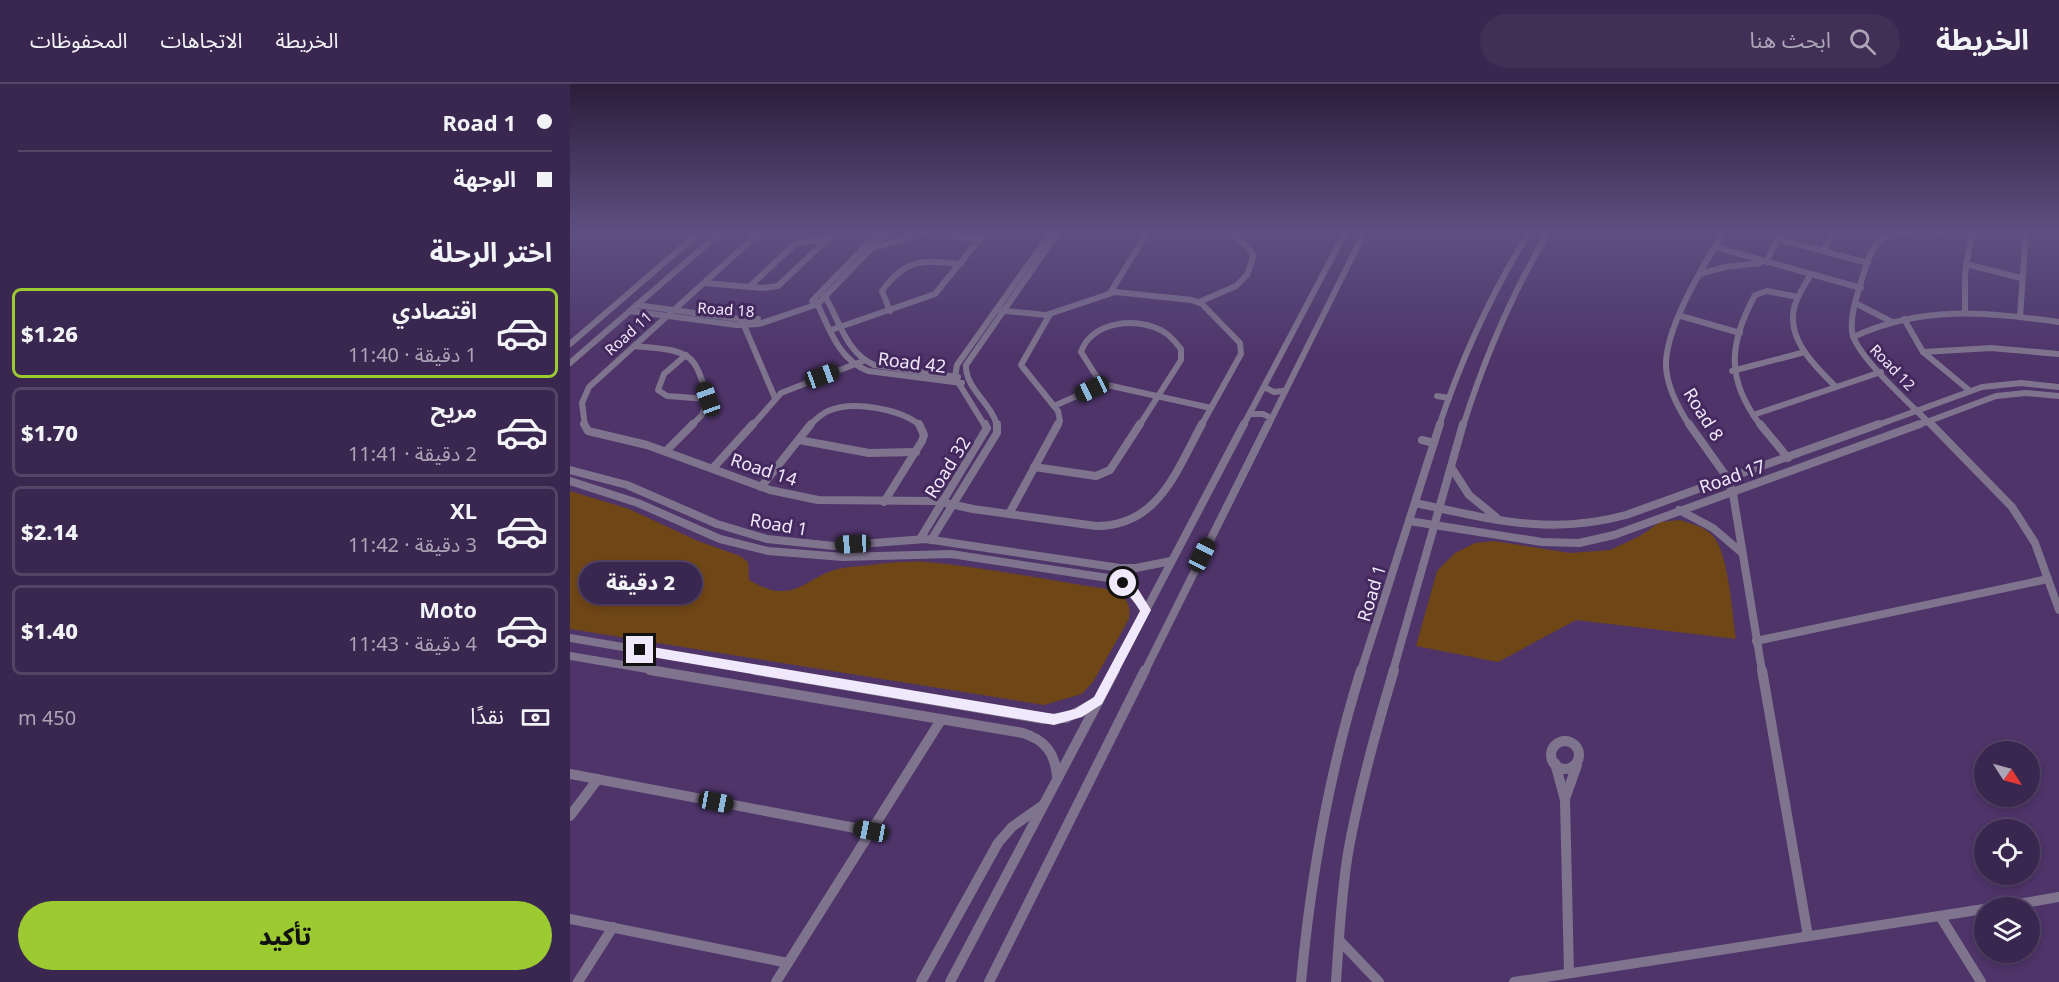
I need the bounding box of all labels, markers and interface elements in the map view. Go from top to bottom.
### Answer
search box [1480,14,1900,68]
text: الخريطة [1936,20,2029,58]
text: ابحث هنا [1749,24,1831,54]
icon: search [1846,25,1879,58]
text: المحفوظات [30,26,127,54]
text: الاتجاهات [160,26,242,54]
text: الخريطة [275,26,338,54]
text: Road 1 [442,107,516,137]
text: الوجهة [453,163,516,193]
text: اختر الرحلة [430,233,552,270]
text: اقتصادي [392,295,477,325]
street label: Road 18 [697,297,755,321]
icon: car [495,306,549,360]
street label: Road 11 [600,306,656,360]
text: $1.26 [21,318,78,348]
street label: Road 12 [1866,340,1920,394]
text: 1 دقيقة · 11:40 [348,341,477,368]
street label: Road 42 [877,346,947,378]
car [802,361,842,391]
car [1072,373,1112,405]
car [693,379,723,419]
street label: Road 8 [1678,383,1730,445]
text: مريح [431,394,477,424]
icon: car [495,405,549,459]
text: $1.70 [21,417,78,447]
street label: Road 32 [919,432,975,502]
text: 2 دقيقة · 11:41 [348,440,477,467]
street label: Road 14 [728,447,800,491]
street label: Road 17 [1696,453,1768,499]
text: XL [450,495,477,525]
icon: car [495,504,549,558]
street label: Road 1 [748,507,810,541]
text: $2.14 [21,516,78,546]
text: 3 دقيقة · 11:42 [348,531,477,558]
car [835,534,871,554]
car [1186,535,1218,575]
street label: Road 1 [1351,562,1391,624]
callout: 2 دقيقة [578,563,702,605]
text: 2 دقيقة [606,569,675,596]
route start [1109,569,1136,596]
text: Moto [419,594,477,624]
icon: car [495,603,549,657]
text: $1.40 [21,615,78,645]
text: 4 دقيقة · 11:43 [348,630,477,657]
route end [626,636,653,663]
text: نقدًا [470,700,504,730]
icon: cash [519,701,552,734]
text: 450 m [18,704,76,731]
north arrow [1974,741,2040,807]
map controls [1974,741,2040,963]
car [697,790,735,814]
car [852,819,890,843]
button: locate [1974,819,2040,885]
button: layers [1974,897,2040,963]
button: تأكيد [18,901,552,970]

